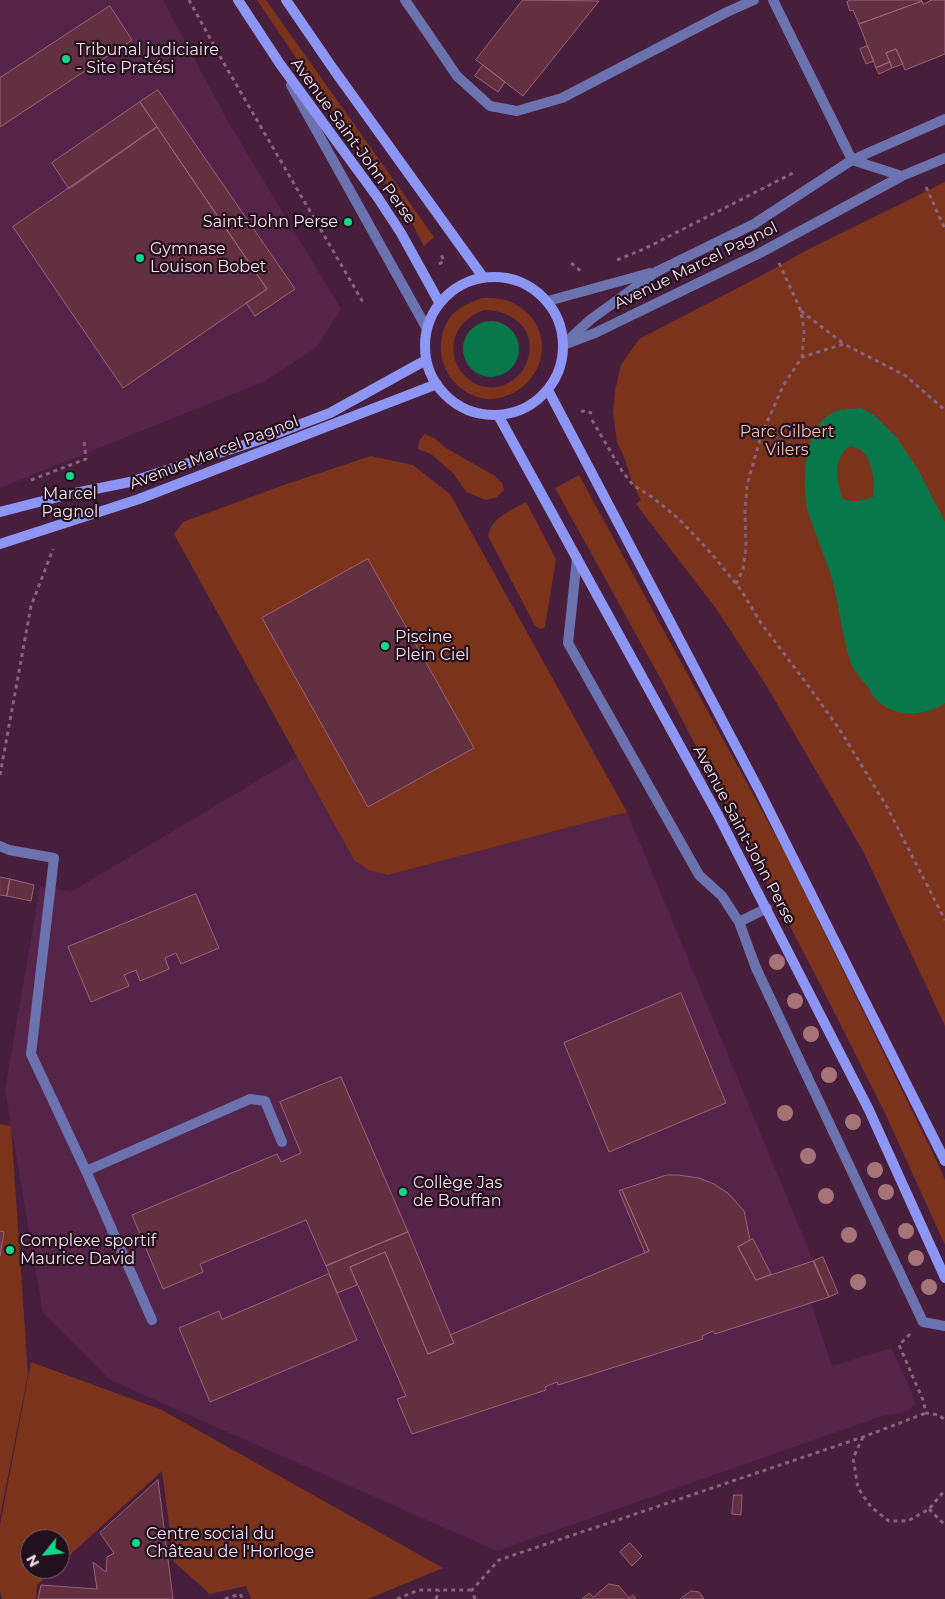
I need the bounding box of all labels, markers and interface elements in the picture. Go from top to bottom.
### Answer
place label: Tribunal judiciaire - Site Pratési [76,40,219,78]
marker: Tribunal judiciaire - Site Pratési [60,53,72,65]
street label: Avenue Saint-John Perse [287,55,419,227]
place label: Saint-John Perse [203,212,338,232]
marker: Saint-John Perse [342,216,354,228]
street label: Avenue Marcel Pagnol [611,218,781,314]
place label: Gymnase Louison Bobet [150,239,266,277]
marker: Gymnase Louison Bobet [134,252,146,264]
street label: Avenue Marcel Pagnol [127,412,301,494]
park label: Parc Gilbert Vilers [740,422,834,460]
marker: Marcel Pagnol [64,470,76,482]
place label: Marcel Pagnol [42,484,98,522]
place label: Piscine Plein Ciel [395,627,469,665]
marker: Piscine Plein Ciel [379,640,391,652]
street label: Avenue Saint-John Perse [689,742,799,928]
place label: Collège Jas de Bouffan [413,1173,502,1211]
marker: Collège Jas de Bouffan [397,1186,409,1198]
place label: Complexe sportif Maurice David [20,1231,156,1269]
marker: Complexe sportif Maurice David [4,1244,16,1256]
place label: Centre social du Château de l'Horloge [146,1524,314,1562]
north arrow [20,1529,70,1579]
marker: Centre social du Château de l'Horloge [130,1537,142,1549]
text: N [22,1551,43,1570]

